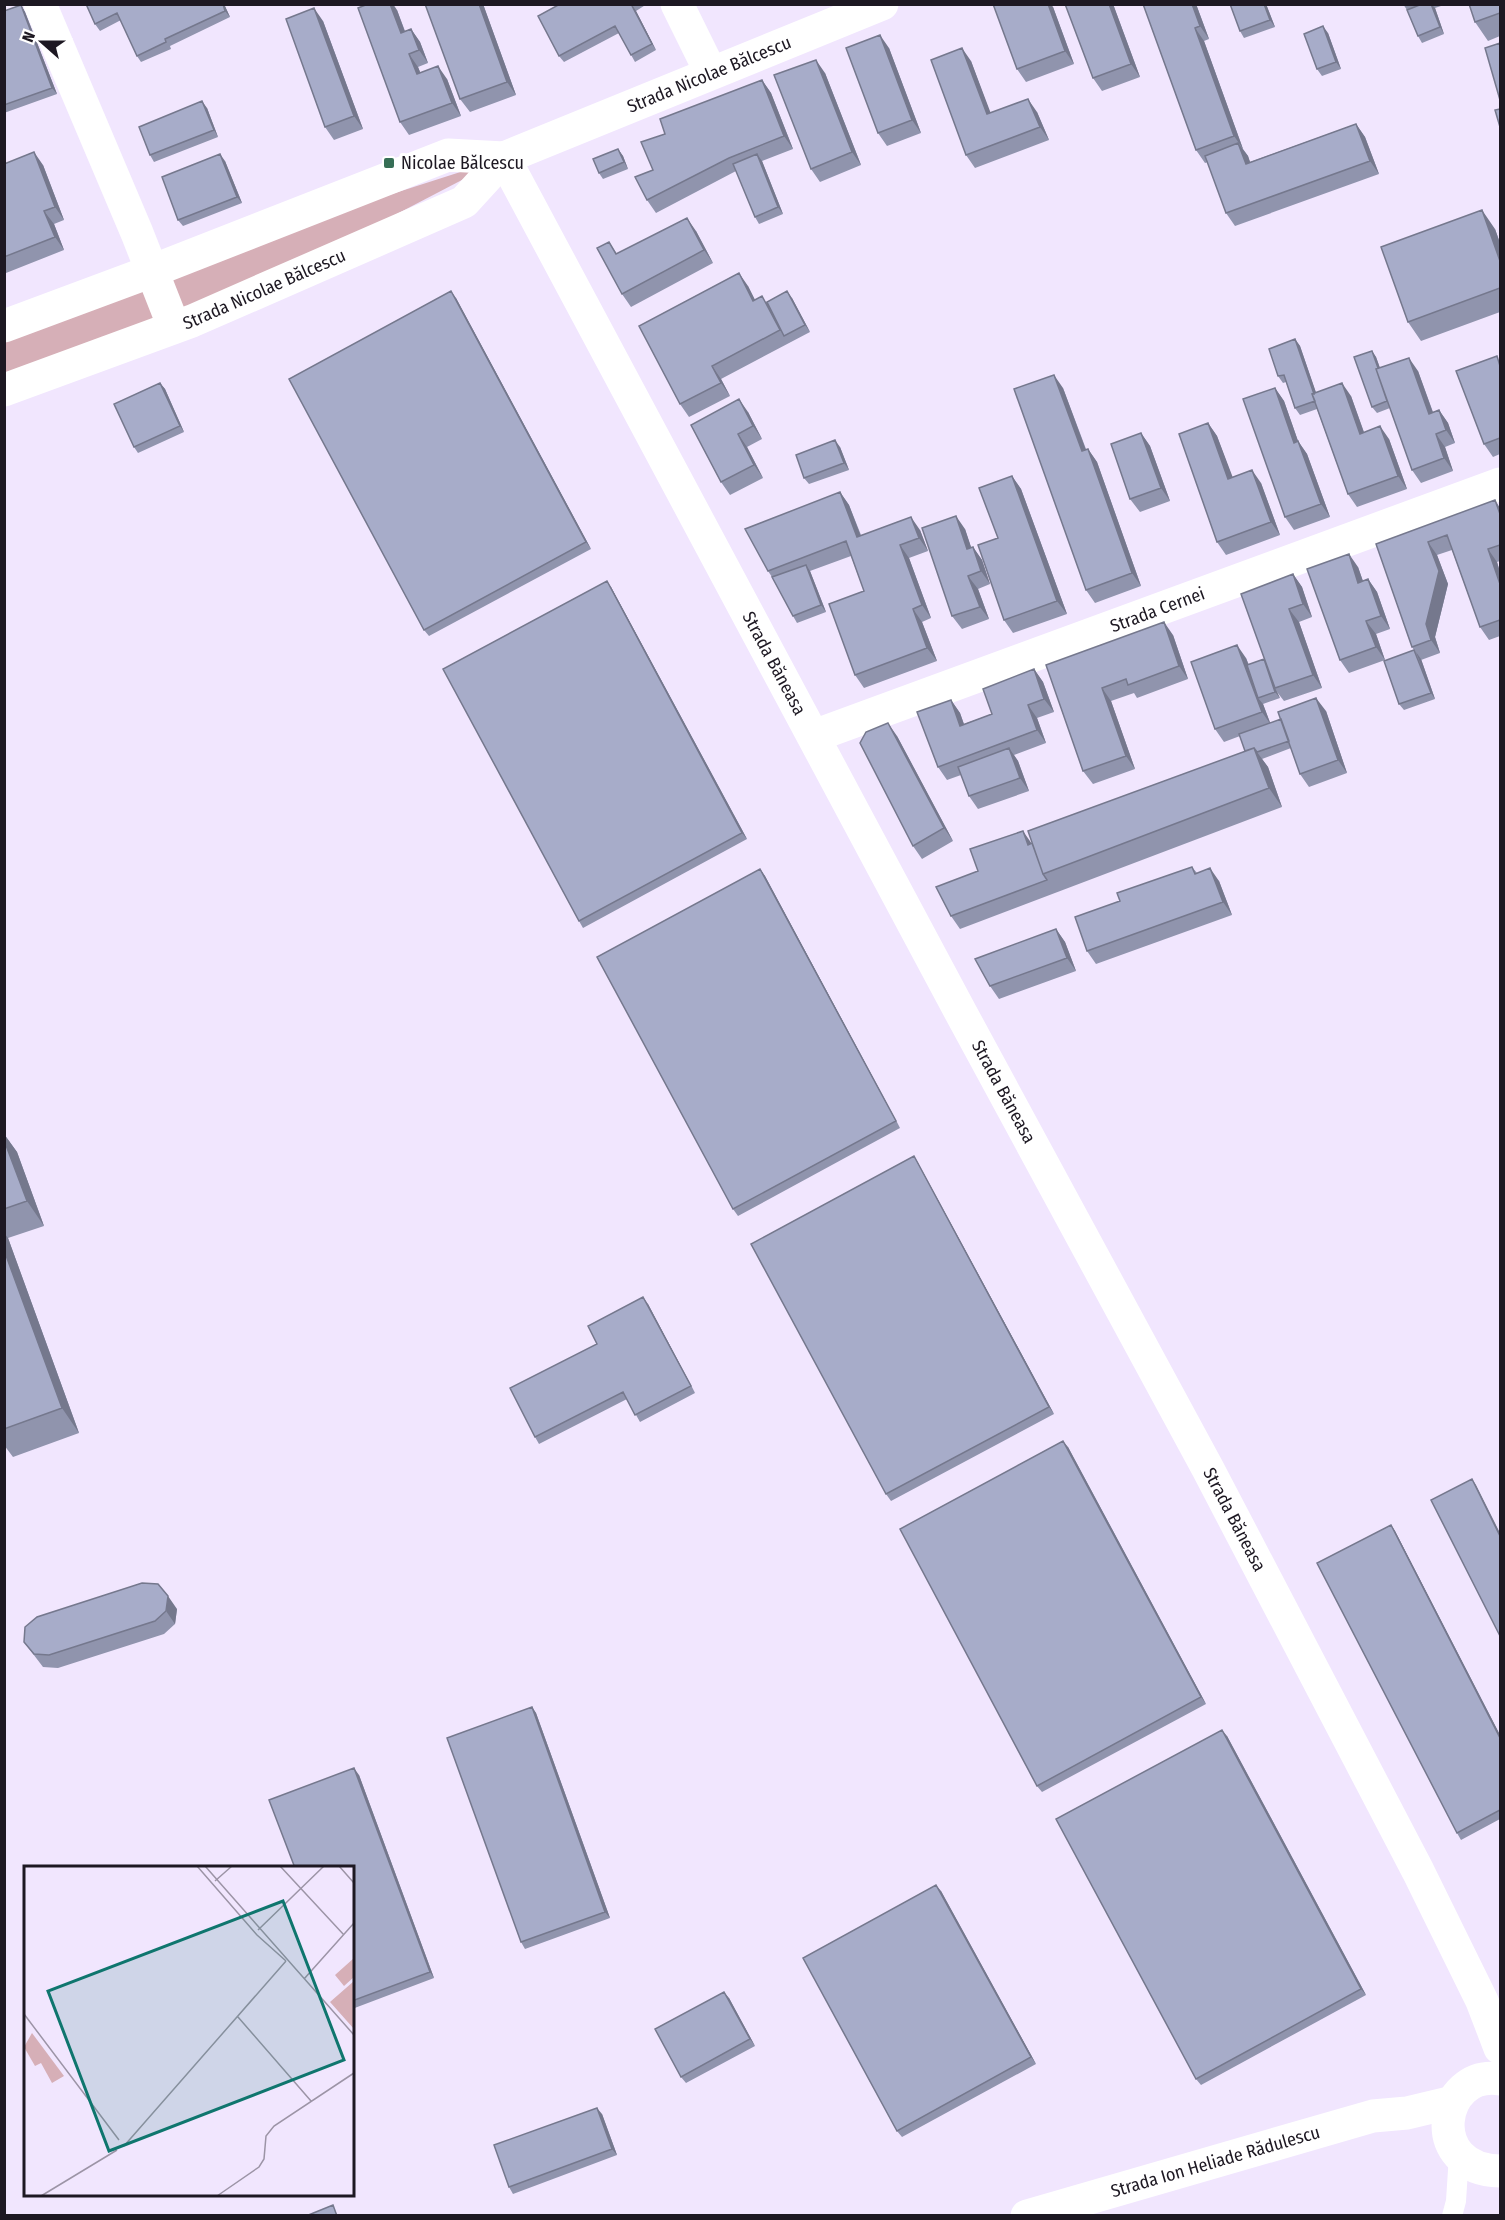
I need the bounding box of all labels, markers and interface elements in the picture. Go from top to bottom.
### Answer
north arrow [12,12,72,72]
text: N [18,29,39,45]
street label: Strada Nicolae Bălcescu [624,31,794,118]
place label: Nicolae Bălcescu [401,152,524,174]
marker: Nicolae Bălcescu [382,156,396,170]
street label: Strada Nicolae Bălcescu [180,244,349,334]
street label: Strada Cernei [1107,582,1208,637]
street label: Strada Băneasa [738,608,811,719]
street label: Strada Băneasa [967,1036,1041,1147]
street label: Strada Băneasa [1198,1464,1271,1575]
inset map [24,1866,354,2196]
street label: Strada Ion Heliade Rădulescu [1108,2121,1322,2202]

